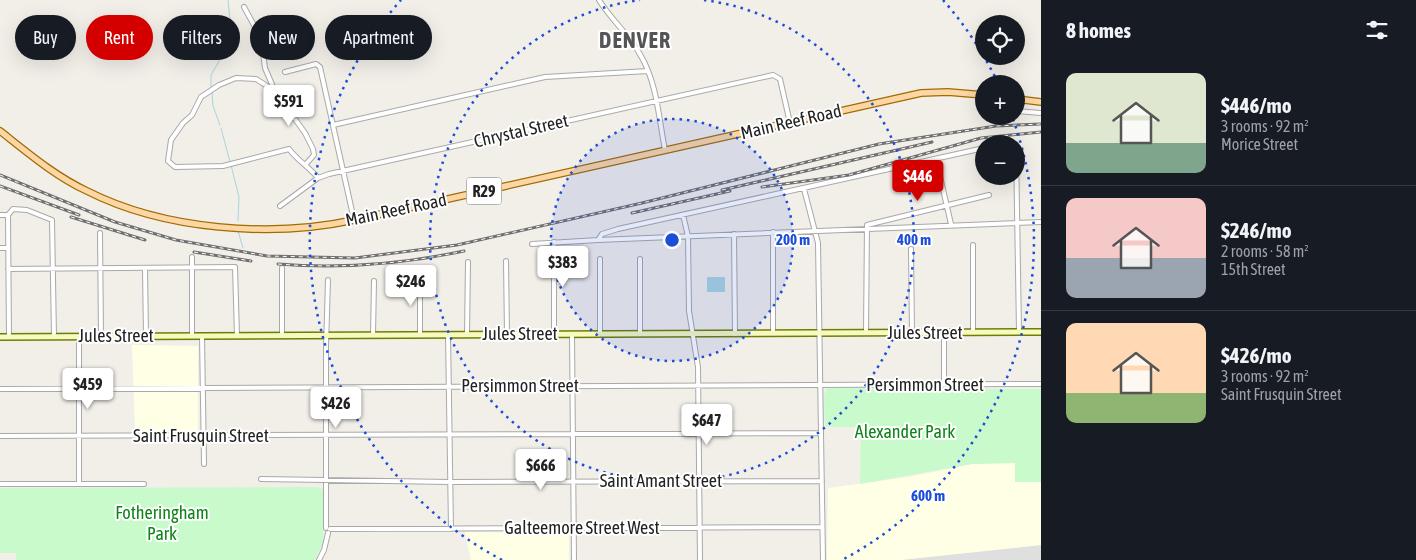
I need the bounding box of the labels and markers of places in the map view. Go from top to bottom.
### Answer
pin: $591 [259,84,319,127]
pin: $446 [888,160,948,202]
centre of rings [663,231,681,249]
pin: $383 [533,246,593,288]
pin: $246 [381,264,441,307]
pin: $459 [58,368,118,410]
pin: $426 [306,386,366,429]
pin: $647 [677,404,737,446]
pin: $666 [511,448,571,491]

